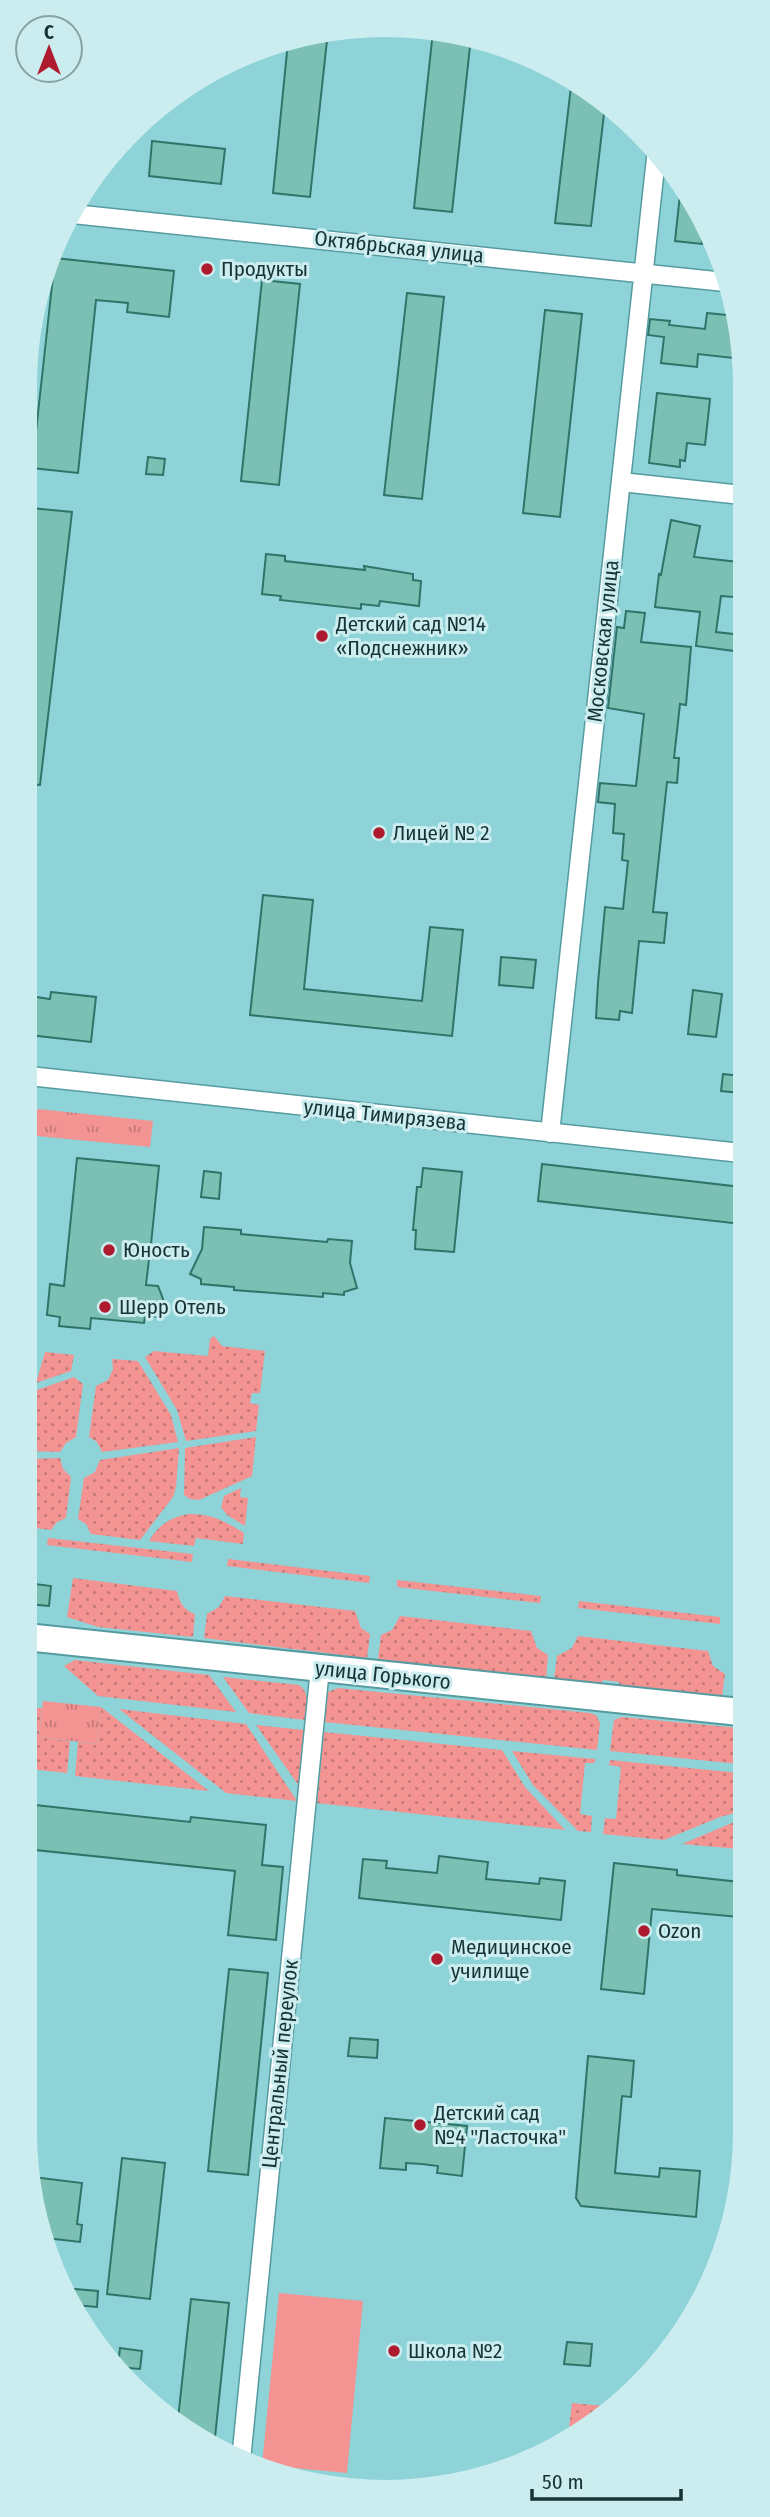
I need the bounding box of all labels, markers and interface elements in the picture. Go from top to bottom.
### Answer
north arrow [14,14,84,84]
text: С [44,21,54,44]
street label: Октябрьская улица [313,225,485,269]
place label: Продукты [221,256,308,282]
marker: Продукты [199,261,215,277]
street label: Московская улица [582,559,624,723]
place label: Детский сад №14 «Подснежник» [335,611,486,661]
marker: Детский сад №14 «Подснежник» [314,628,330,644]
place label: Лицей № 2 [393,820,489,846]
marker: Лицей № 2 [371,825,387,841]
street label: улица Тимирязева [302,1094,468,1136]
place label: Юность [123,1237,190,1263]
marker: Юность [101,1242,117,1258]
place label: Шерр Отель [119,1294,226,1320]
marker: Шерр Отель [97,1299,113,1315]
street label: улица Горького [314,1655,452,1695]
place label: Ozon [658,1918,701,1944]
marker: Ozon [636,1923,652,1939]
place label: Медицинское училище [451,1934,572,1984]
marker: Медицинское училище [429,1951,445,1967]
street label: Центральный переулок [256,1958,304,2170]
place label: Детский сад №4 "Ласточка" [433,2100,566,2150]
marker: Детский сад №4 "Ласточка" [412,2117,428,2133]
place label: Школа №2 [408,2338,502,2364]
marker: Школа №2 [386,2343,402,2359]
scale bar [532,2458,681,2502]
text: 50 m [542,2469,584,2495]

